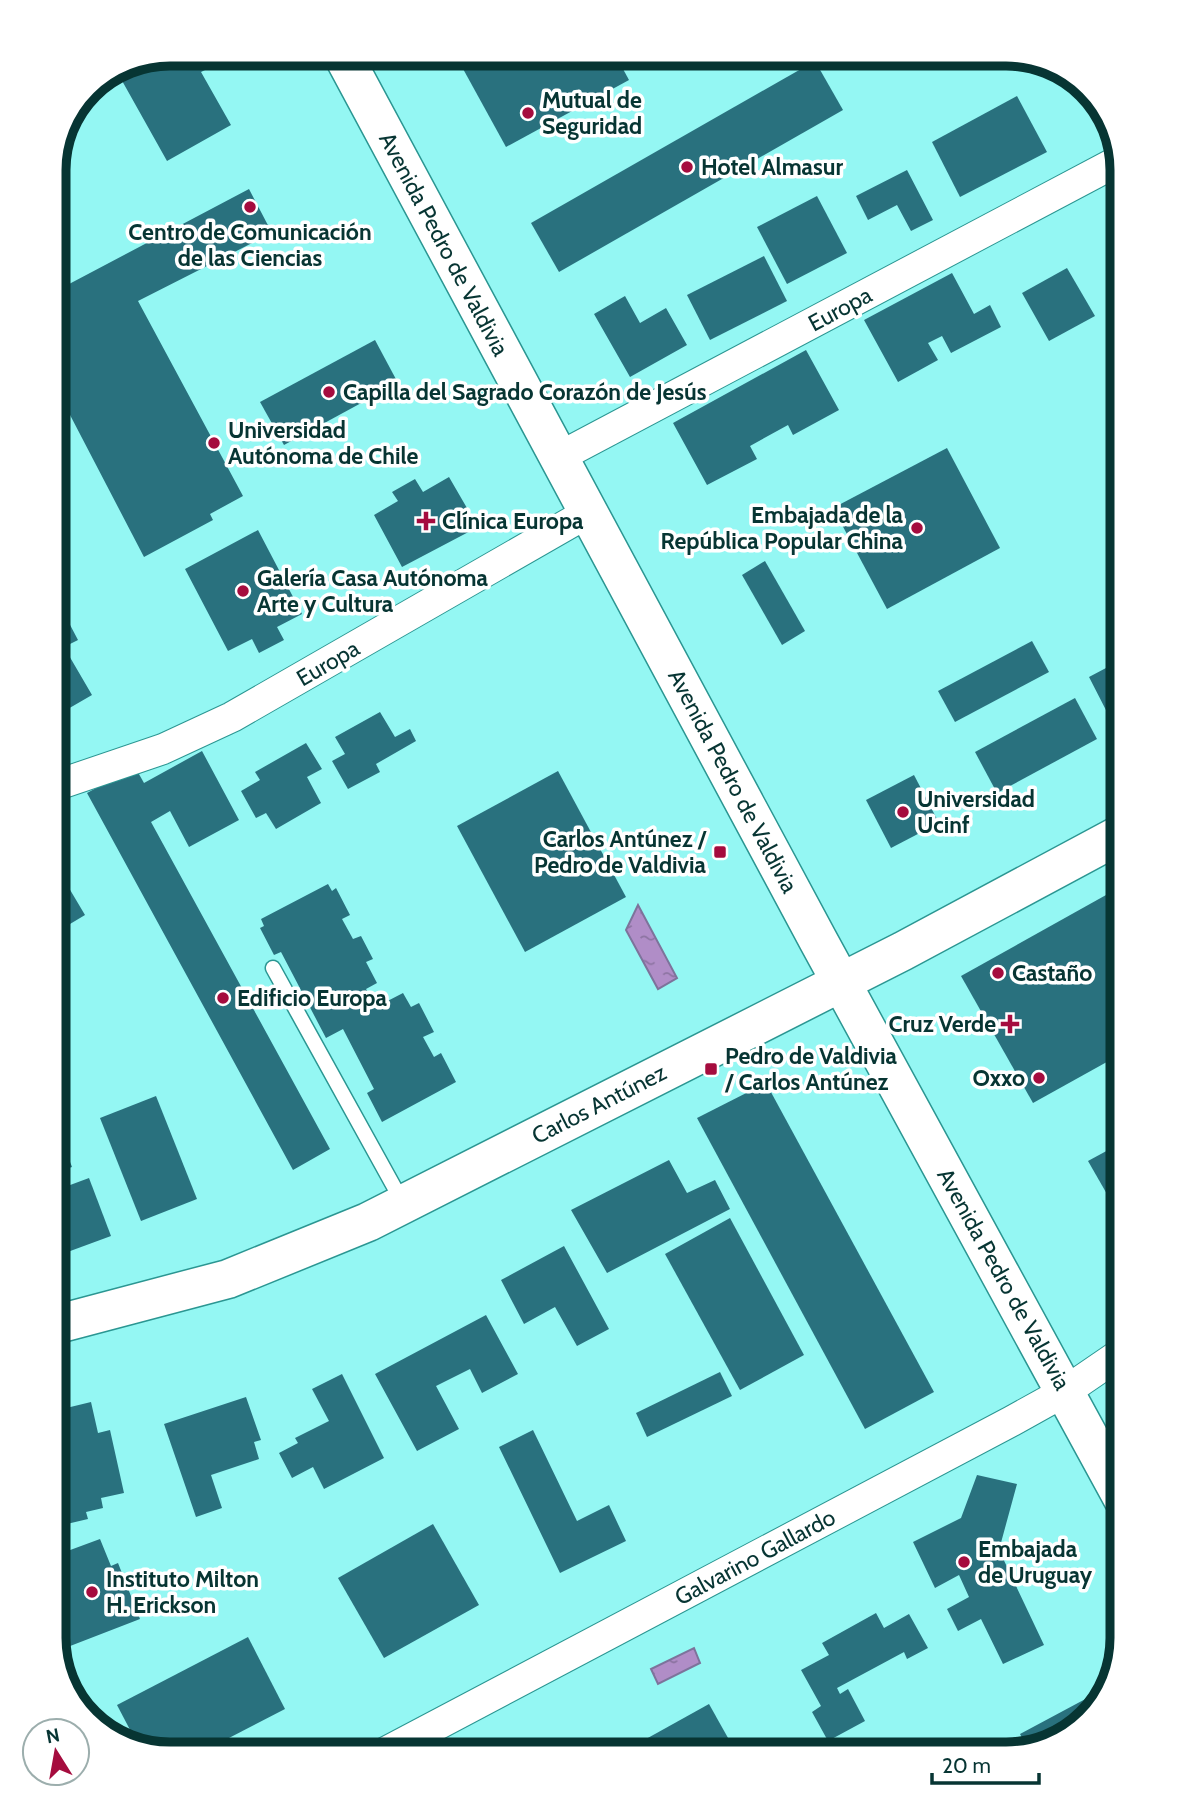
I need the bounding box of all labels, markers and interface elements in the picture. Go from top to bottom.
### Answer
place label: Mutual de Seguridad [542,86,642,140]
marker: Mutual de Seguridad [520,105,536,121]
street label: Avenida Pedro de Valdivia [373,127,515,361]
place label: Hotel Almasur [701,153,844,181]
marker: Hotel Almasur [679,159,695,175]
marker: Centro de Comunicación de las Ciencias [242,199,258,215]
place label: Centro de Comunicación de las Ciencias [128,218,372,272]
street label: Europa [803,281,877,337]
place label: Capilla del Sagrado Corazón de Jesús [343,378,707,406]
marker: Capilla del Sagrado Corazón de Jesús [321,384,337,400]
place label: Universidad Autónoma de Chile [228,416,418,470]
marker: Universidad Autónoma de Chile [206,435,222,451]
place label: Embajada de la República Popular China [661,501,904,555]
place label: Clínica Europa [442,507,584,535]
marker: Clínica Europa [416,511,436,531]
marker: Embajada de la República Popular China [909,520,925,536]
place label: Galería Casa Autónoma Arte y Cultura [257,564,489,618]
marker: Galería Casa Autónoma Arte y Cultura [235,583,251,599]
street label: Europa [292,634,364,692]
street label: Avenida Pedro de Valdivia [662,664,804,898]
place label: Universidad Ucinf [917,785,1035,839]
marker: Universidad Ucinf [895,804,911,820]
place label: Carlos Antúnez / Pedro de Valdivia [534,825,707,879]
marker: Carlos Antúnez / Pedro de Valdivia [712,844,728,860]
place label: Castaño [1012,959,1092,987]
marker: Castaño [990,965,1006,981]
place label: Edificio Europa [237,984,388,1012]
marker: Edificio Europa [215,990,231,1006]
place label: Cruz Verde [888,1010,996,1038]
marker: Cruz Verde [1002,1016,1018,1032]
place label: Pedro de Valdivia / Carlos Antúnez [724,1042,898,1096]
street label: Carlos Antúnez [527,1058,671,1150]
marker: Pedro de Valdivia / Carlos Antúnez [703,1061,719,1077]
place label: Oxxo [972,1064,1025,1092]
marker: Oxxo [1031,1070,1047,1086]
street label: Avenida Pedro de Valdivia [931,1163,1077,1395]
street label: Galvarino Gallardo [670,1503,840,1611]
place label: Embajada de Uruguay [978,1535,1093,1589]
marker: Embajada de Uruguay [956,1554,972,1570]
place label: Instituto Milton H. Erickson [106,1565,259,1619]
marker: Instituto Milton H. Erickson [84,1584,100,1600]
north arrow [21,1717,91,1787]
text: N [44,1723,62,1748]
scale bar [932,1742,1039,1786]
text: 20 m [942,1753,991,1778]

